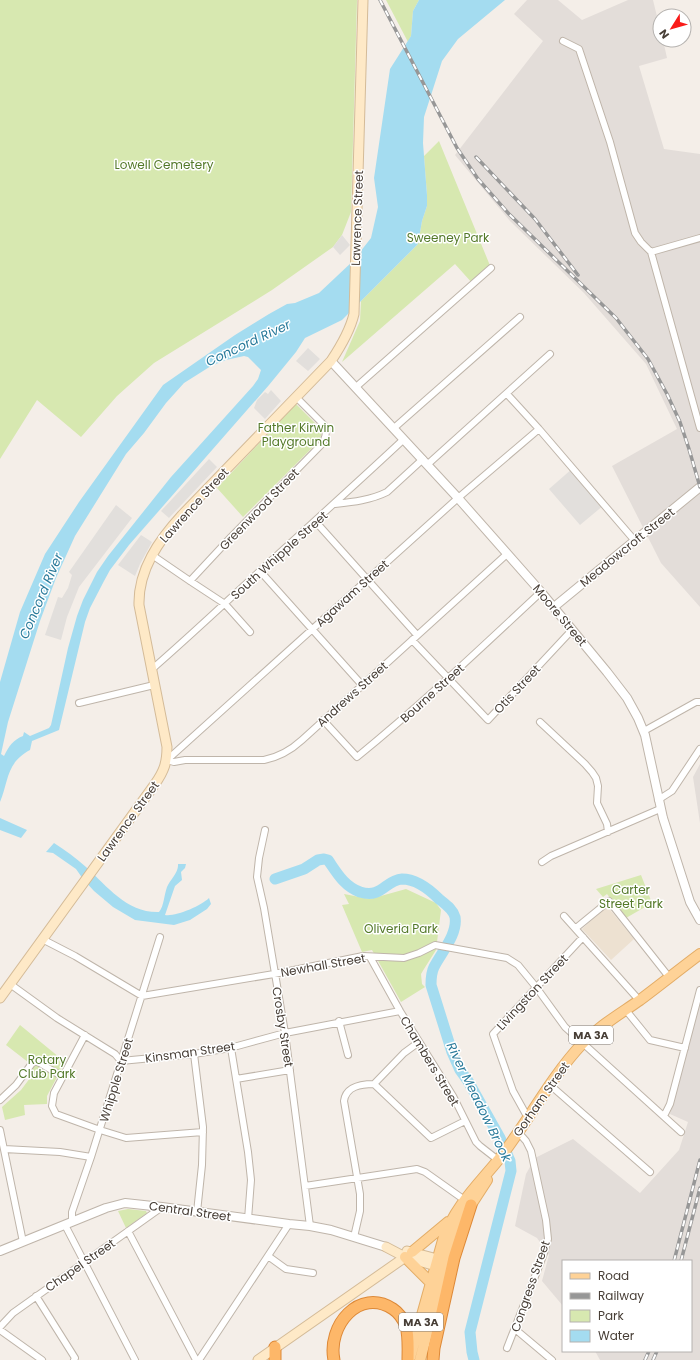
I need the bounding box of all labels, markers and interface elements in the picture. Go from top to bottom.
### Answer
north arrow [652,8,692,48]
text: N [655,26,673,42]
park label: Lowell Cemetery [115,156,214,173]
street label: Lawrence Street [347,170,367,266]
park label: Sweeney Park [407,229,490,246]
water label: Concord River [202,315,295,371]
park label: Father Kirwin Playground [258,419,334,450]
street label: Lawrence Street [156,464,232,546]
street label: Greenwood Street [215,464,303,554]
street label: Meadowcroft Street [576,503,678,591]
street label: South Whipple Street [227,507,331,603]
water label: Concord River [14,549,68,642]
street label: Agawam Street [312,556,392,630]
street label: Moore Street [529,580,591,650]
street label: Andrews Street [313,657,391,731]
street label: Bourne Street [396,660,468,726]
street label: Otis Street [490,661,544,717]
street label: Lawrence Street [93,777,163,865]
park label: Carter Street Park [599,881,664,912]
park label: Oliveria Park [364,920,439,937]
street label: Newhall Street [279,949,367,981]
street label: Livingston Street [492,950,572,1034]
street label: Crosby Street [268,986,298,1068]
street label: Chambers Street [396,1013,464,1109]
road number: MA 3A [569,1026,613,1044]
street label: Whipple Street [95,1036,137,1124]
street label: Kinsman Street [144,1037,236,1067]
water label: River Meadow Brook [442,1039,517,1166]
park label: Rotary Club Park [19,1051,76,1082]
street label: Gorham Street [509,1058,573,1140]
street label: Central Street [148,1197,232,1225]
street label: Chapel Street [42,1235,118,1295]
street label: Congress Street [506,1238,554,1334]
legend [562,1260,692,1352]
text: Road [598,1267,629,1284]
text: Railway [598,1287,644,1304]
text: Park [598,1307,625,1324]
road number: MA 3A [399,1313,443,1331]
text: Water [598,1327,635,1344]

